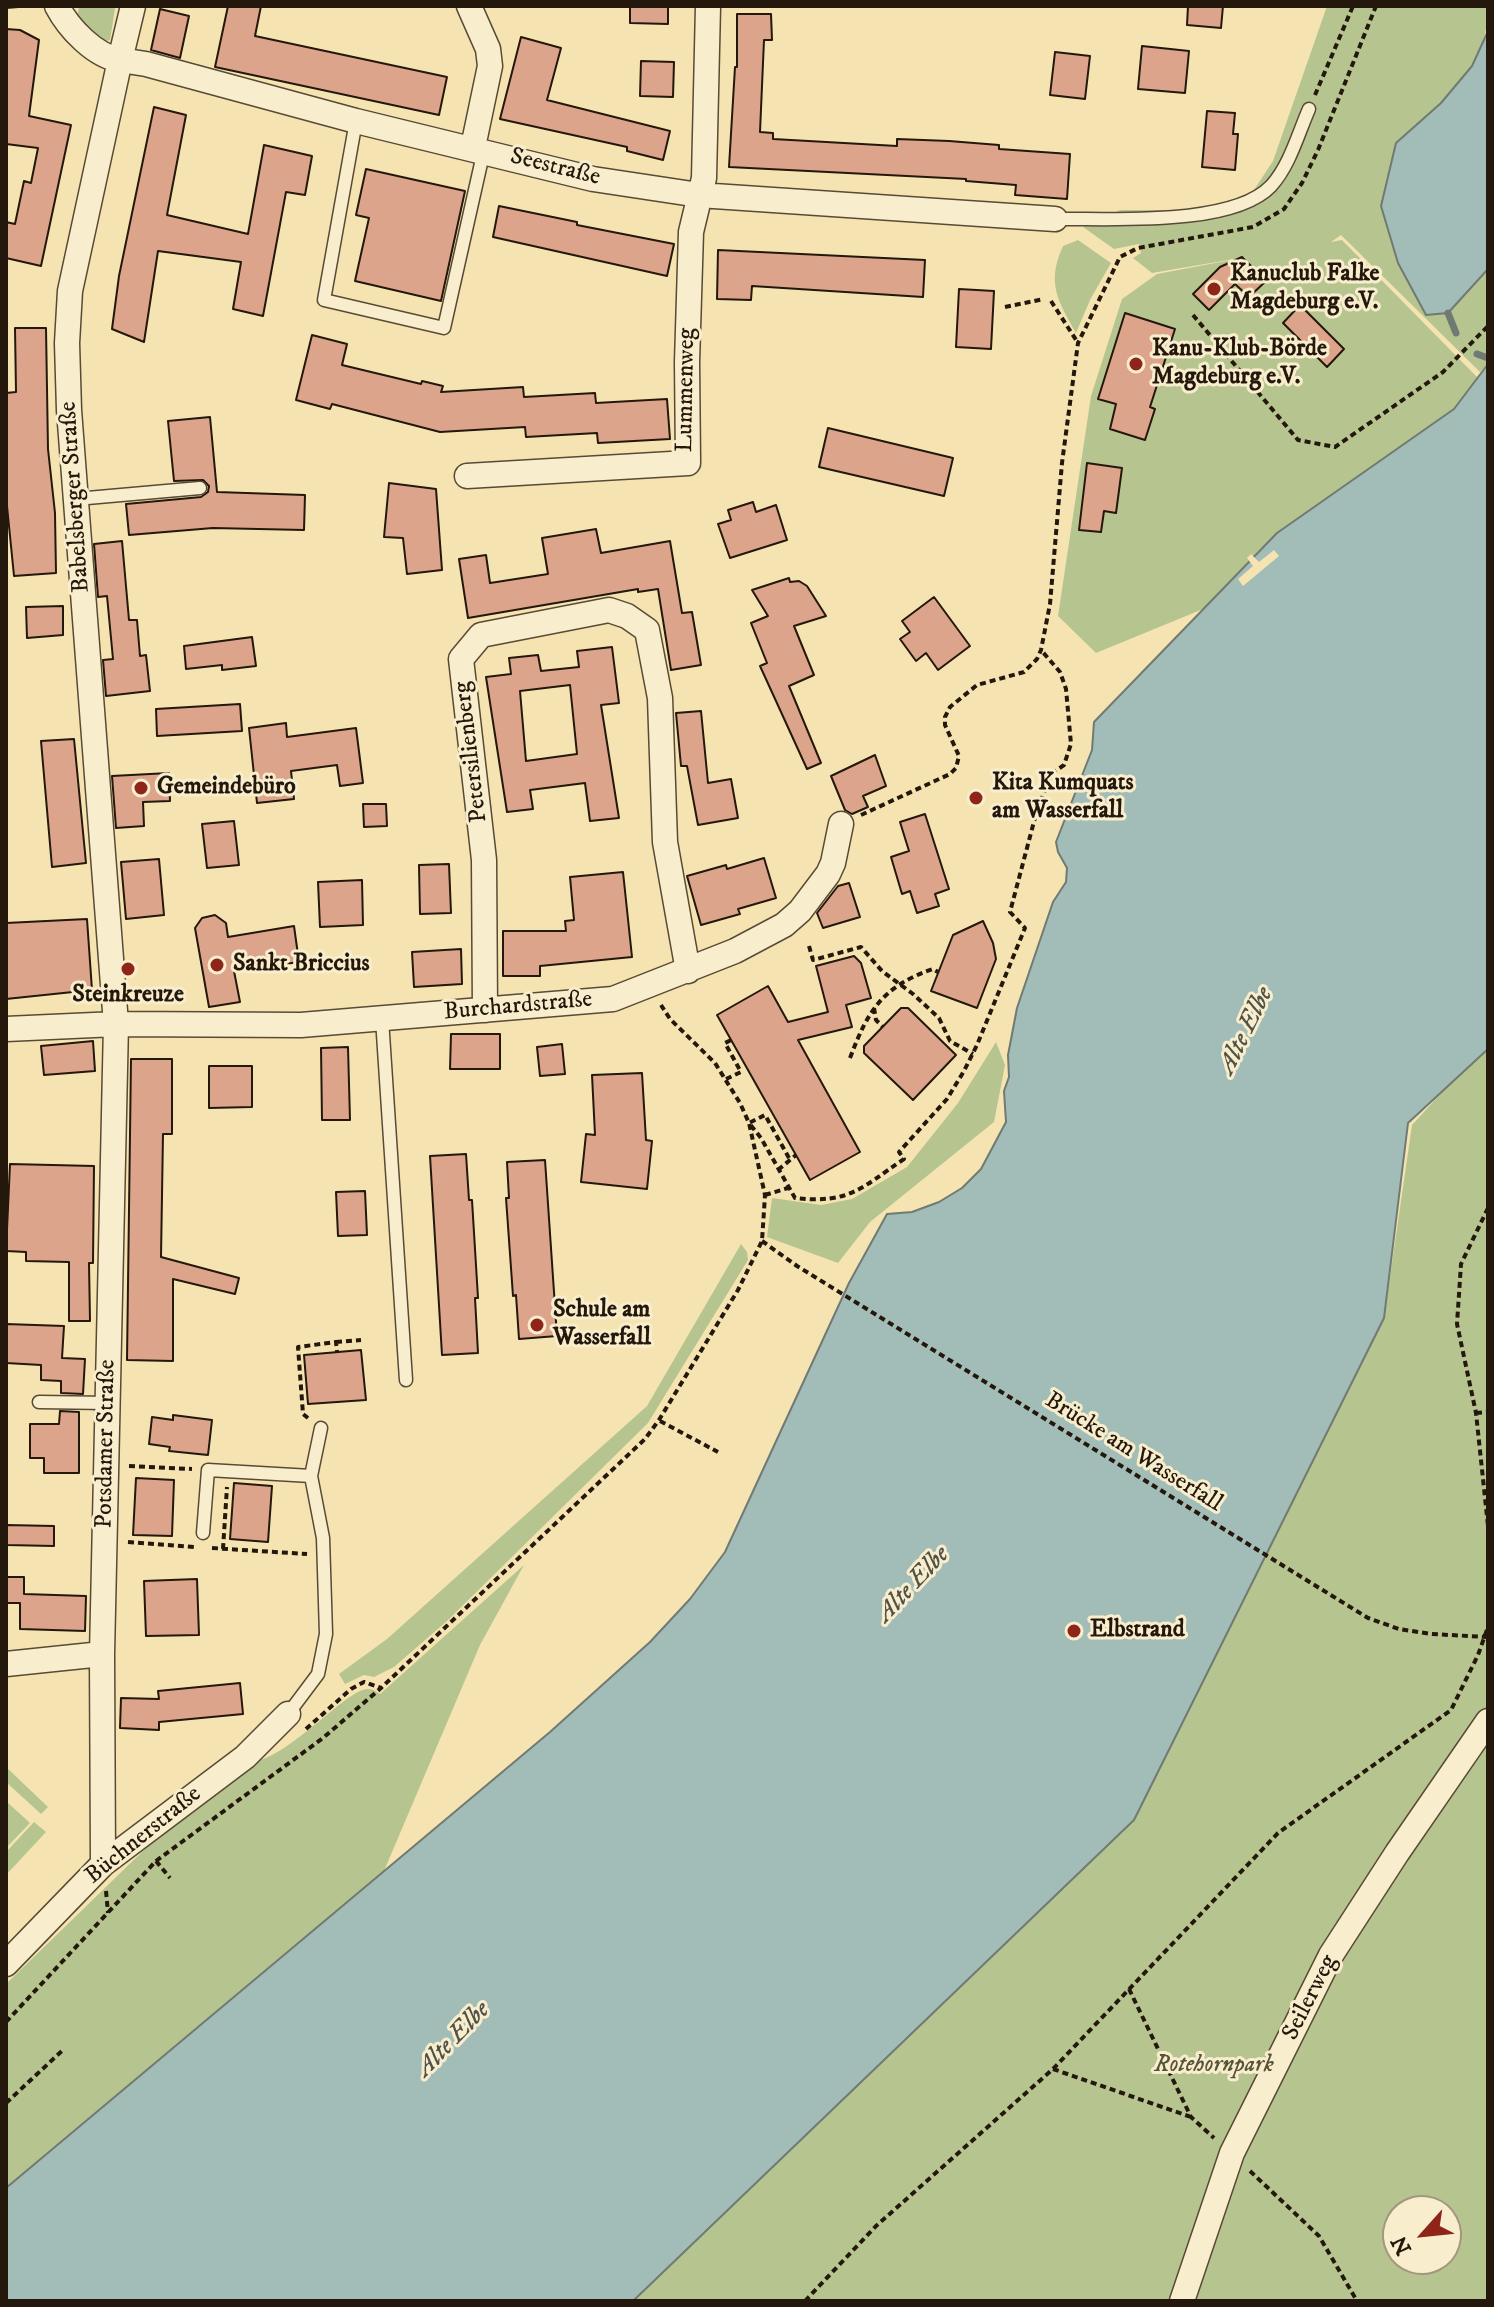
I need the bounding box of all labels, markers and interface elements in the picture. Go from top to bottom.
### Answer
street label: Seestraße [507,143,603,193]
place label: Kanuclub Falke Magdeburg e.V. [1230,261,1380,317]
marker: Kanuclub Falke Magdeburg e.V. [1205,280,1223,298]
street label: Lummenweg [672,328,702,452]
place label: Kanu-Klub-Börde Magdeburg e.V. [1152,336,1327,392]
marker: Kanu-Klub-Börde Magdeburg e.V. [1127,355,1145,373]
street label: Babelsberger Straße [55,401,97,593]
street label: Petersilienberg [449,680,495,824]
place label: Kita Kumquats am Wasserfall [992,770,1134,826]
place label: Gemeindebüro [157,774,296,802]
marker: Gemeindebüro [132,779,150,797]
marker: Kita Kumquats am Wasserfall [967,789,985,807]
place label: Sankt Briccius [233,951,370,979]
marker: Sankt Briccius [208,956,226,974]
marker: Steinkreuze [119,960,137,978]
place label: Steinkreuze [72,982,184,1010]
water label: Alte Elbe [1213,982,1281,1080]
street label: Burchardstraße [443,986,593,1028]
place label: Schule am Wasserfall [553,1297,651,1353]
marker: Schule am Wasserfall [528,1316,546,1334]
street label: Potsdamer Straße [91,1359,123,1529]
street label: Brücke am Wasserfall [1039,1387,1227,1519]
water label: Alte Elbe [871,1540,957,1630]
place label: Elbstrand [1090,1617,1185,1645]
marker: Elbstrand [1065,1622,1083,1640]
street label: Büchnerstraße [80,1781,208,1891]
street label: Seilerweg [1277,1951,1345,2045]
water label: Alte Elbe [411,1996,497,2084]
park label: Rotehornpark [1154,2052,1274,2080]
north arrow [1382,2195,1462,2275]
text: N [1386,2231,1418,2259]

